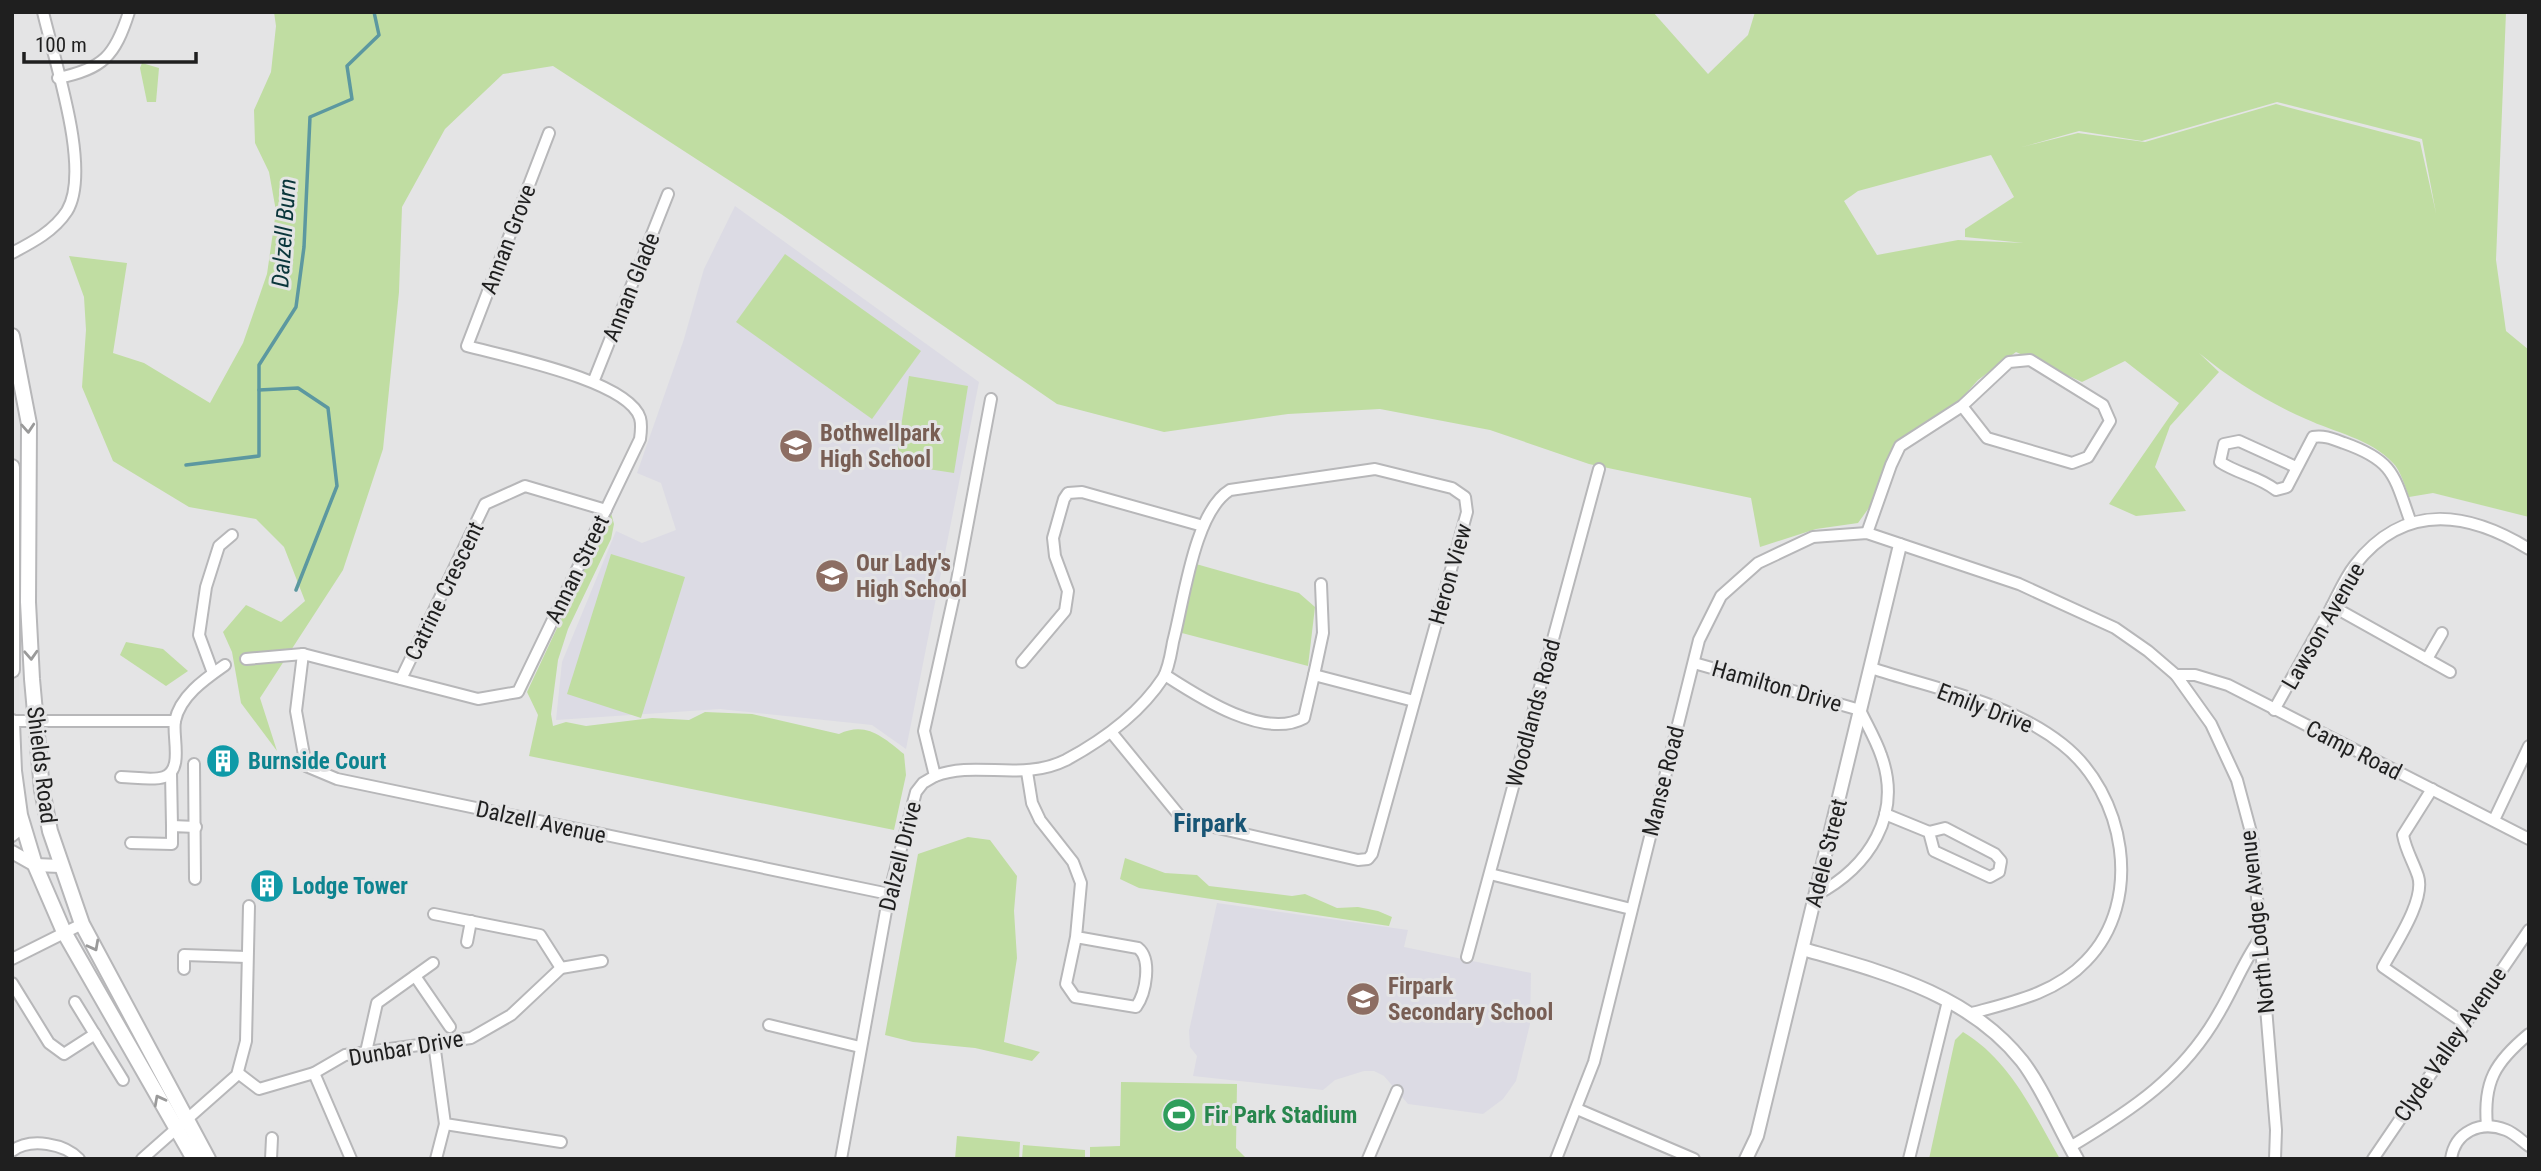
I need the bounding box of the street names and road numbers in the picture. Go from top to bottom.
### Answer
street label: Annan Grove [475,181,542,298]
street label: Annan Glade [597,229,666,346]
street label: Annan Street [540,511,615,628]
street label: Catrine Crescent [399,518,490,665]
street label: Heron View [1423,521,1478,628]
street label: Lawson Avenue [2276,558,2371,694]
street label: Woodlands Road [1501,636,1566,790]
street label: Hamilton Drive [1709,655,1845,718]
street label: Emily Drive [1933,678,2036,739]
street label: Shields Road [21,705,62,825]
street label: Camp Road [2301,715,2406,786]
street label: Manse Road [1637,723,1690,839]
street label: Dalzell Avenue [473,796,608,849]
street label: Adele Street [1800,796,1853,910]
street label: Dalzell Drive [874,799,927,914]
street label: North Lodge Avenue [2234,829,2281,1015]
street label: Clyde Valley Avenue [2389,962,2512,1127]
street label: Dunbar Drive [347,1025,466,1072]

